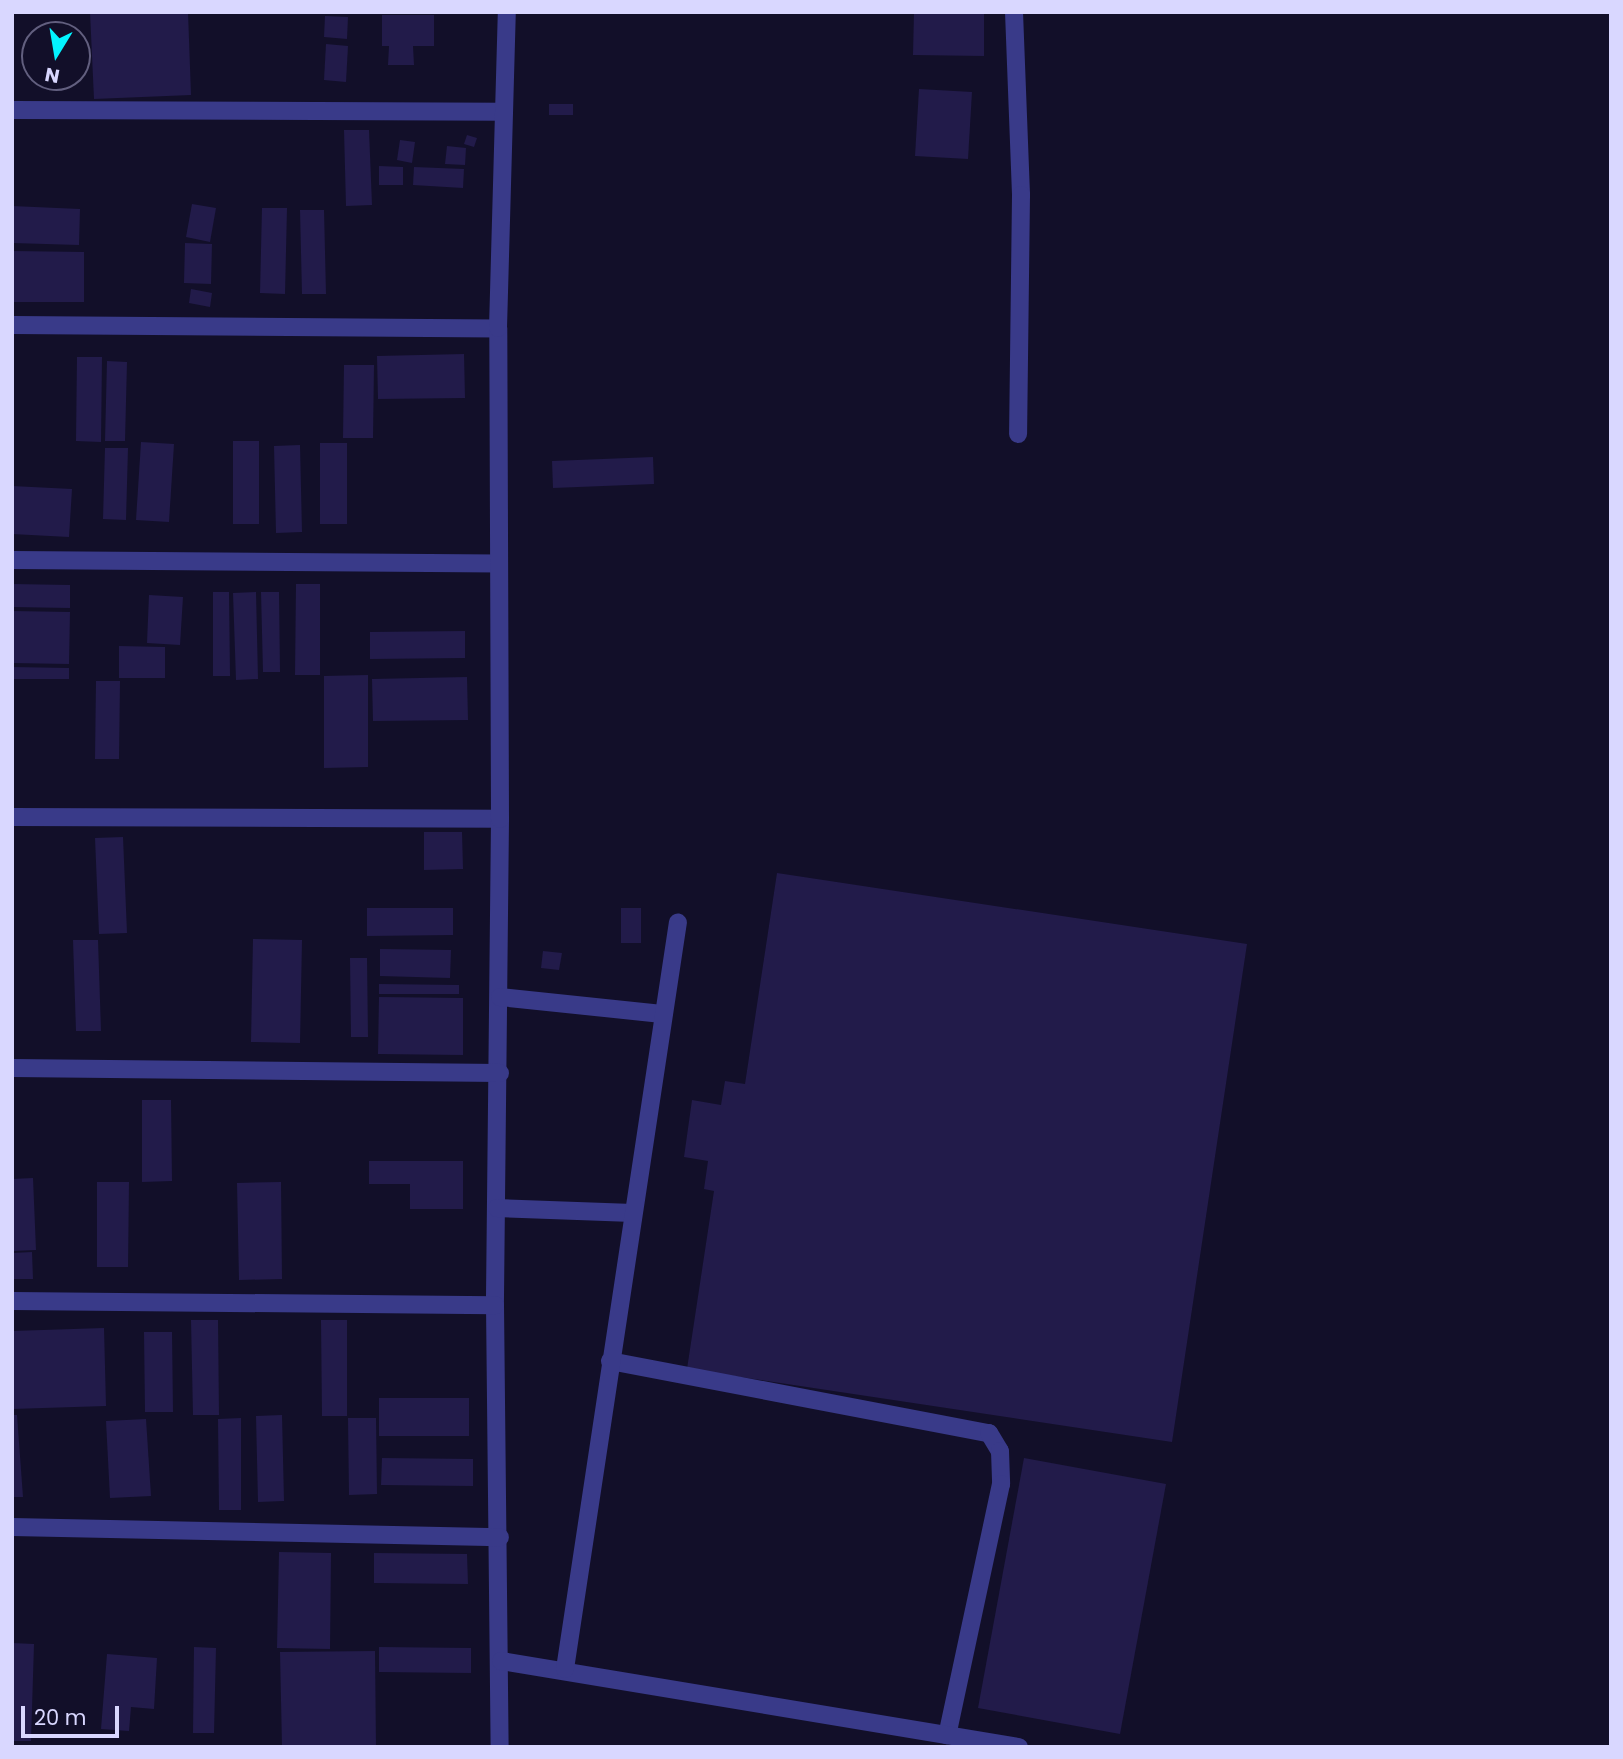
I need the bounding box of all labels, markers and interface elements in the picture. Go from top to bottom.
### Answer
north arrow [21,21,91,91]
text: N [43,61,62,90]
scale bar [24,1692,122,1736]
text: 20 m [34,1703,87,1732]

